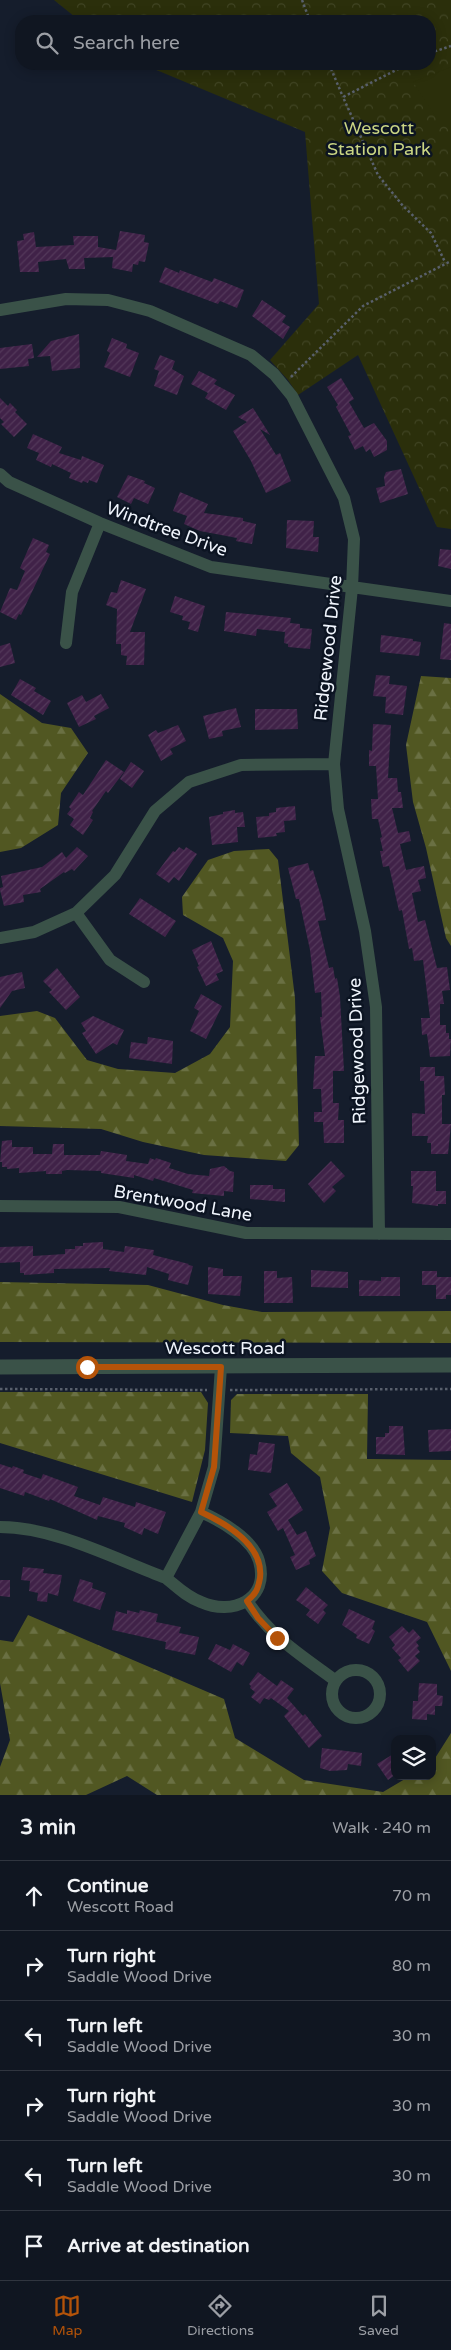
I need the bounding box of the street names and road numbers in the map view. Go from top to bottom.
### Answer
street label: Windtree Drive [103,497,231,561]
street label: Ridgewood Drive [309,574,347,722]
street label: Ridgewood Drive [343,977,371,1125]
street label: Brentwood Lane [112,1180,254,1226]
street label: Wescott Road [165,1337,285,1359]

